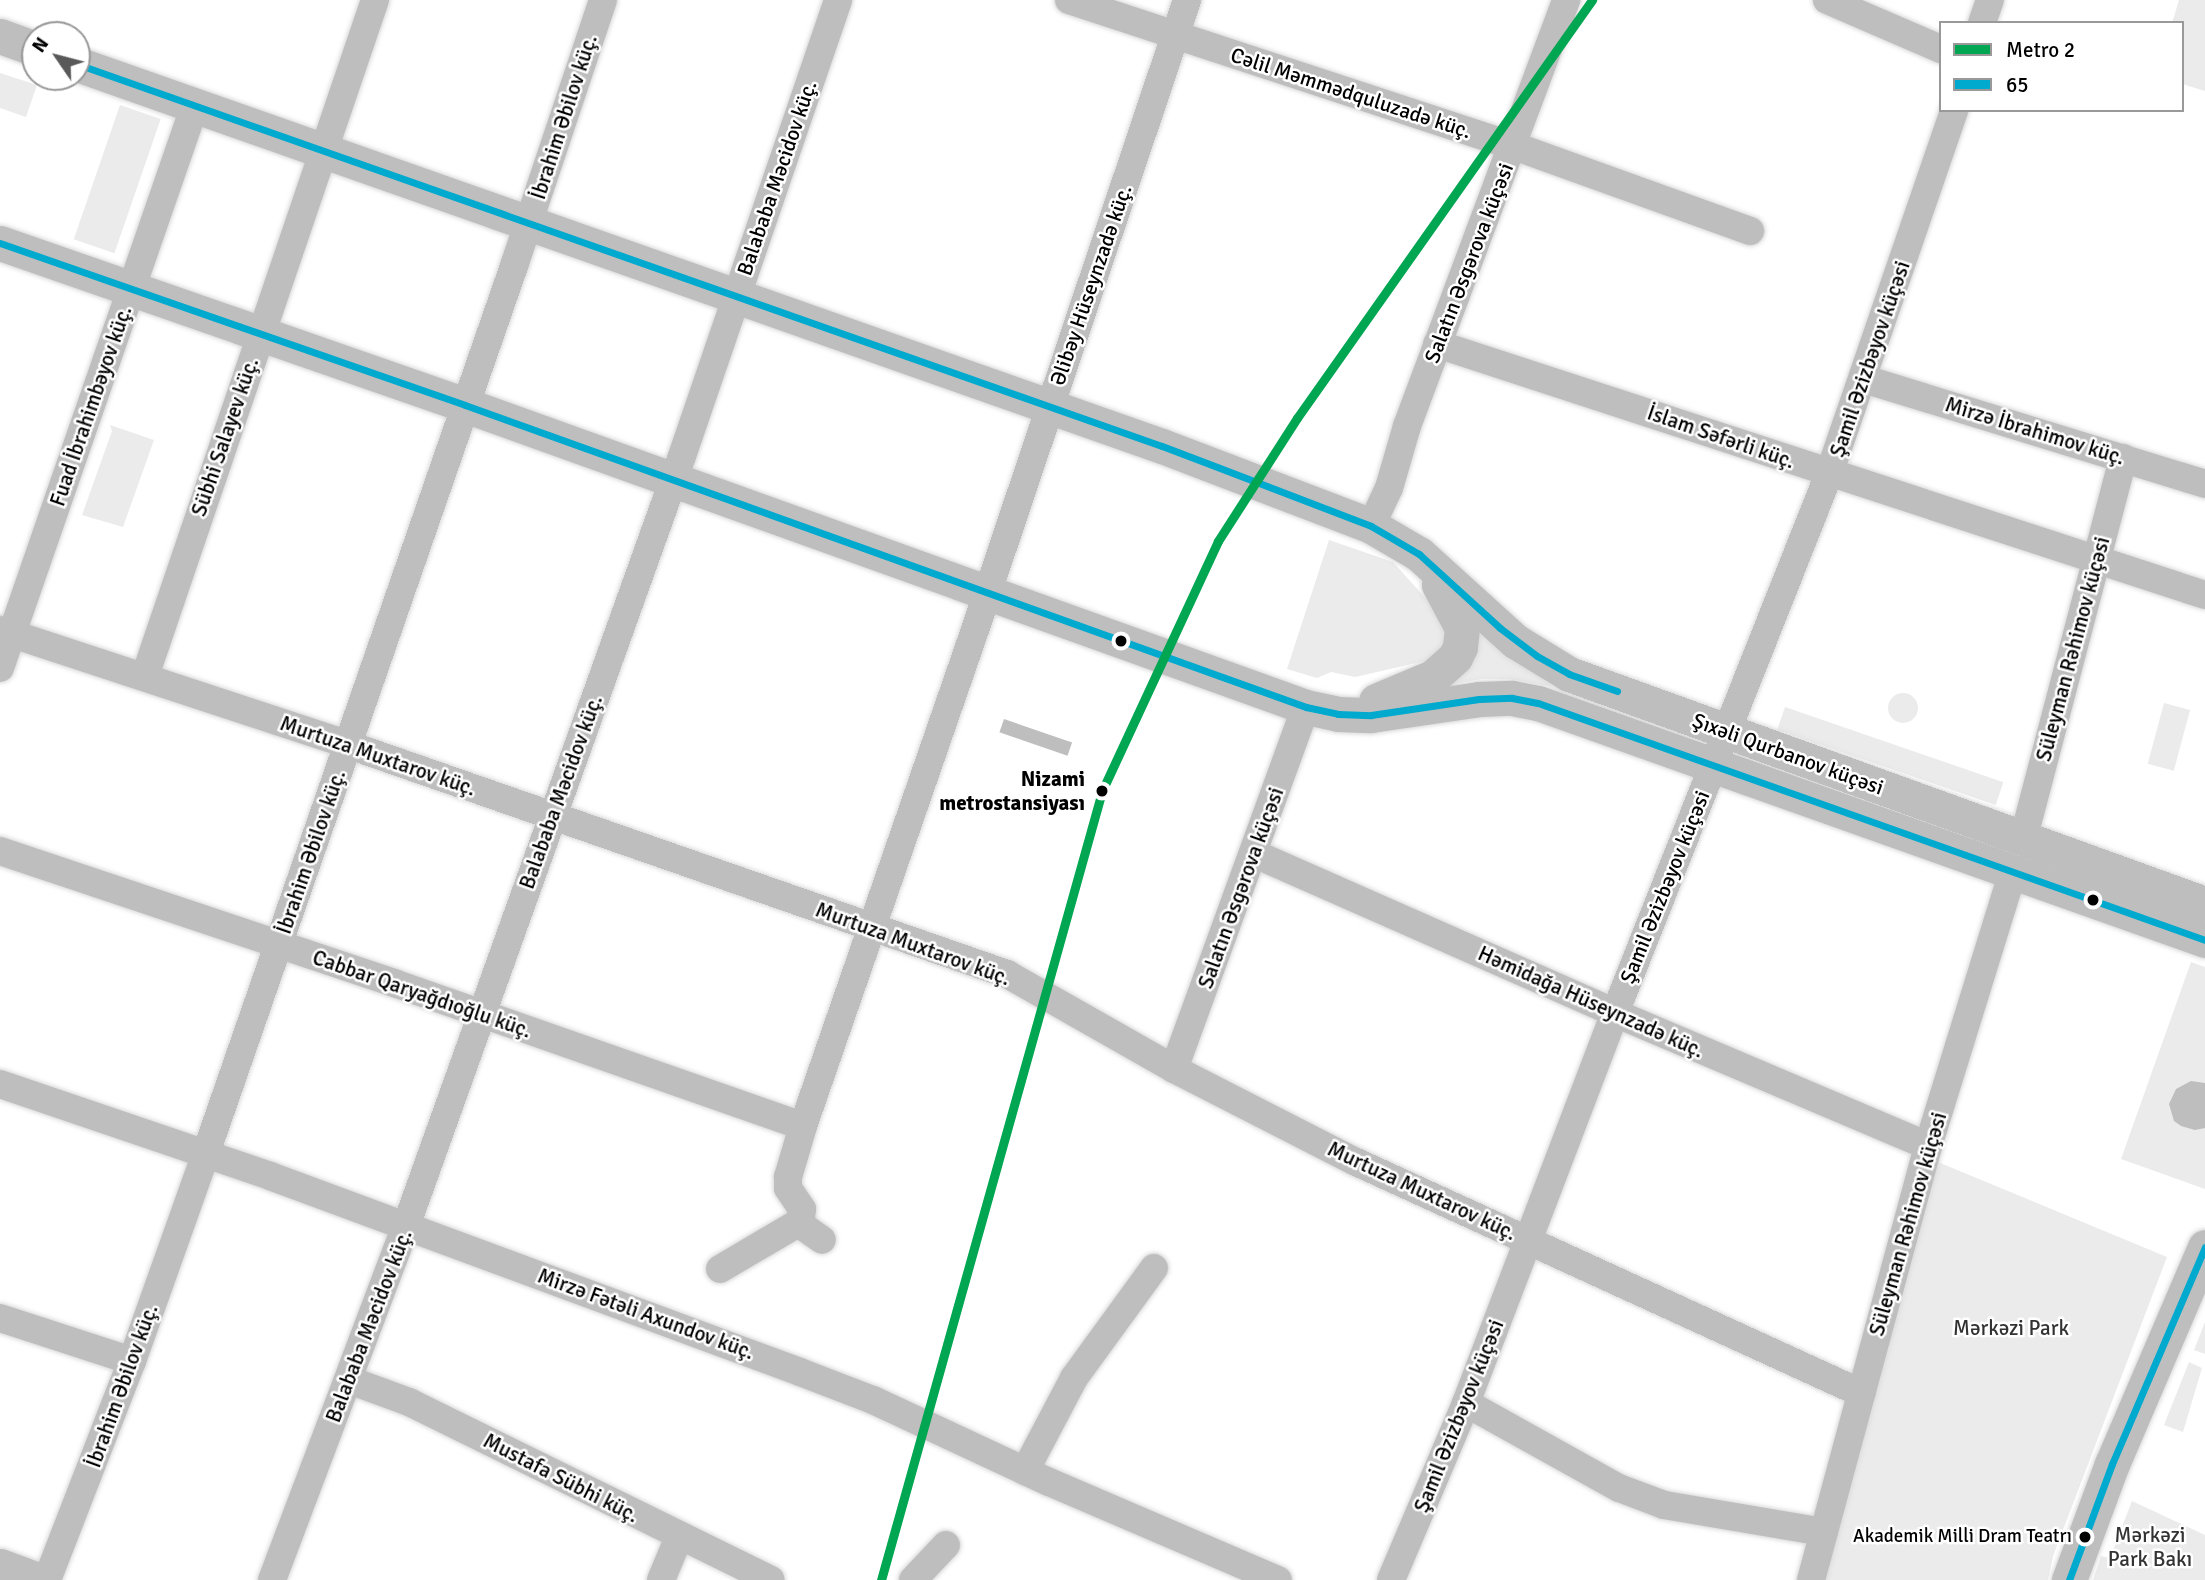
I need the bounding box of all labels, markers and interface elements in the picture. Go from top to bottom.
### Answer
north arrow [21,21,91,91]
legend [1939,21,2184,112]
street label: İbrahim Əbilov küç. [525,31,603,203]
text: N [27,33,54,57]
text: Metro 2 [2006,37,2075,63]
street label: Cəlil Məmmədquluzadə küç. [1227,42,1475,144]
text: 65 [2006,72,2029,98]
street label: Balababa Məcidov küç. [732,77,822,279]
street label: Salatın Əsgərova küçəsi [1419,159,1519,367]
street label: Əlibəy Hüseynzadə küç. [1045,181,1137,389]
street label: Şamil Əzizbəyov küçəsi [1825,258,1915,460]
street label: Fuad İbrahimbəyov küç. [45,302,137,510]
street label: Sübhi Salayev küç. [186,354,264,520]
street label: Mirzə İbrahimov küç. [1942,392,2128,470]
street label: İslam Səfərli küç. [1644,400,1798,474]
street label: Süleyman Rəhimov küçəsi [2031,534,2115,764]
unlabelled marker [1114,634,1128,648]
street label: Balababa Məcidov küç. [514,692,608,892]
street label: Şıxəli Qurbanov küçəsi [1689,708,1887,800]
street label: Murtuza Muxtarov küç. [277,711,479,801]
place label: Nizami metrostansiyası [939,766,1085,816]
street label: İbrahim Əbilov küç. [271,767,351,937]
marker: Nizami metrostansiyası [1091,780,1113,802]
street label: Salatın Əsgərova küçəsi [1193,784,1289,992]
street label: Şamil Əzizbəyov küçəsi [1615,787,1715,987]
unlabelled marker [2086,893,2100,907]
street label: Murtuza Muxtarov küç. [812,897,1014,991]
street label: Həmidağa Hüseynzadə küç. [1474,941,1708,1063]
street label: Cabbar Qaryağdıoğlu küç. [309,945,535,1043]
street label: Süleyman Rəhimov küçəsi [1864,1109,1952,1339]
street label: Murtuza Muxtarov küç. [1324,1136,1520,1246]
street label: Balababa Məcidov küç. [321,1226,417,1426]
street label: Mirzə Fətəli Axundov küç. [534,1263,758,1365]
street label: İbrahim Əbilov küç. [81,1301,163,1471]
park label: Mərkəzi Park [1953,1315,2069,1341]
street label: Şamil Əzizbəyov küçəsi [1409,1316,1509,1516]
street label: Mustafa Sübhi küç. [479,1428,643,1528]
park label: Mərkəzi Park Bakı [2108,1522,2192,1572]
place label: Akademik Milli Dram Teatrı [1853,1526,2072,1548]
marker: Akademik Milli Dram Teatrı [2078,1530,2092,1544]

